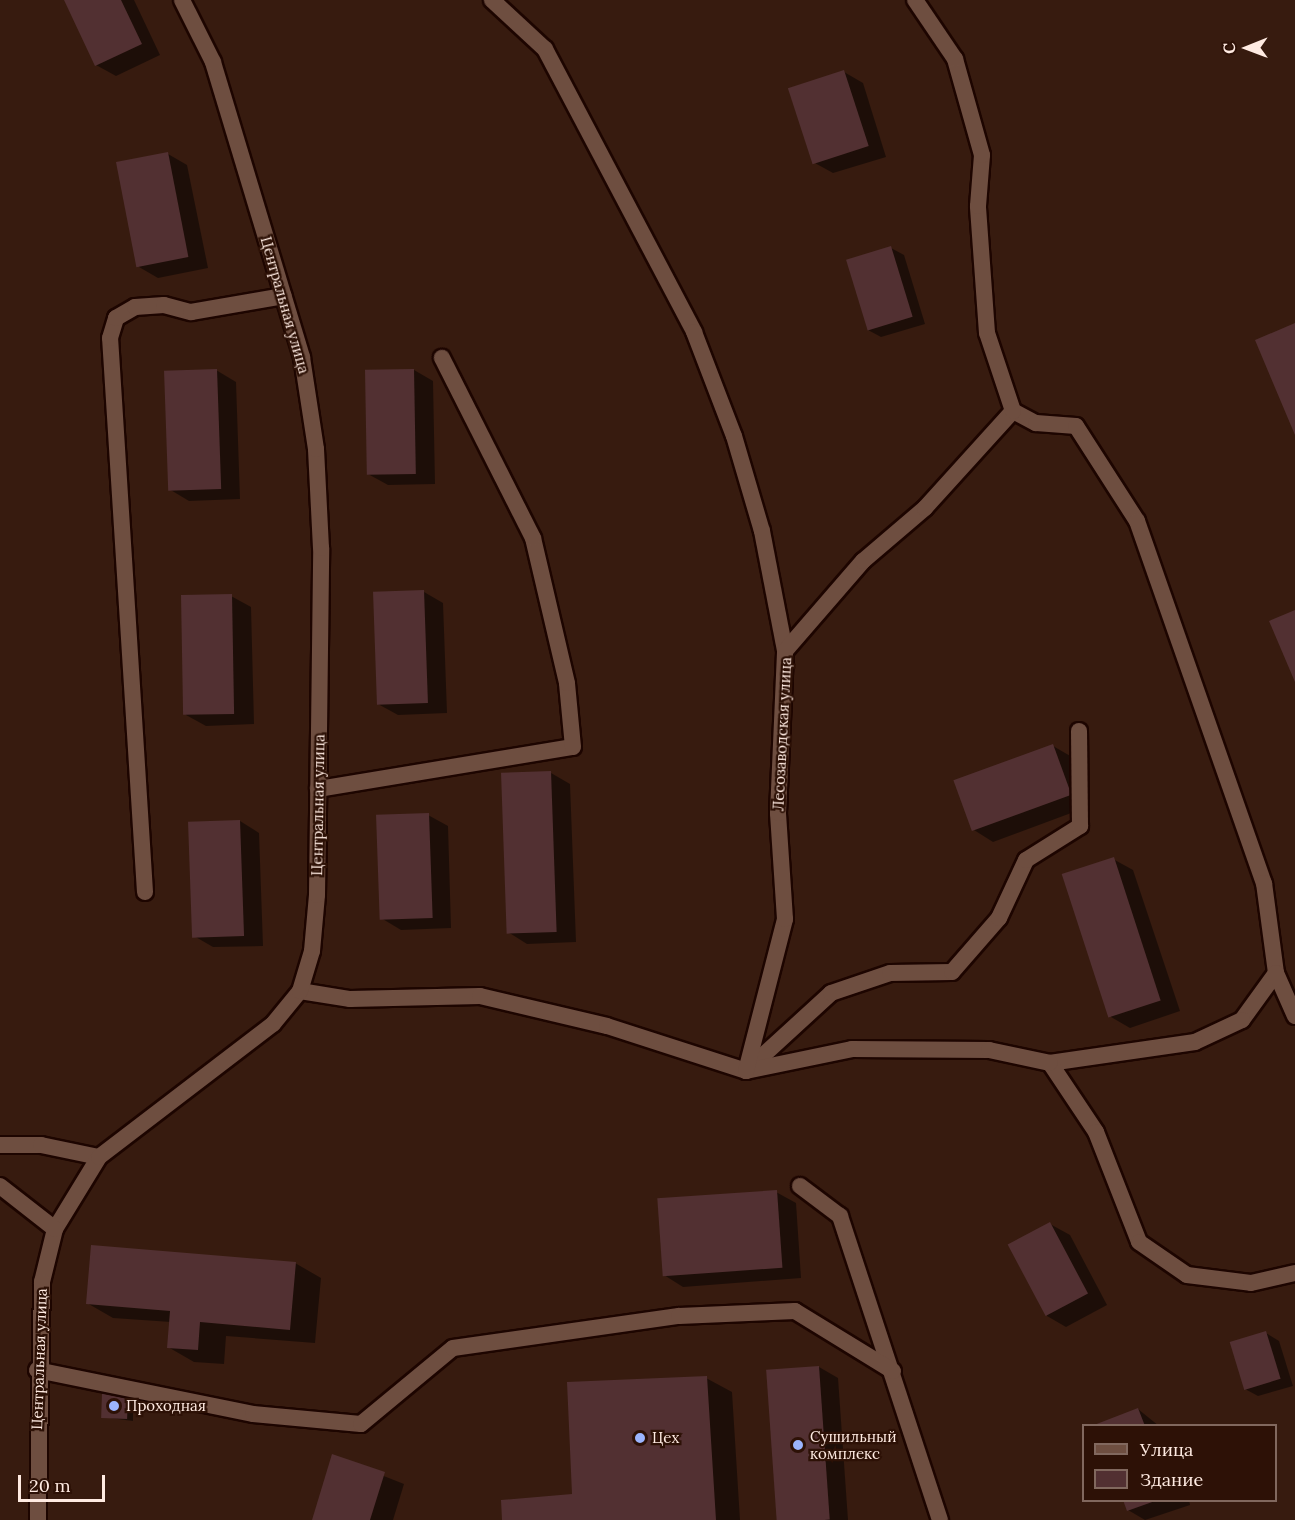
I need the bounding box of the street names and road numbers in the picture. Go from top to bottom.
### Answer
street label: Центральная улица [257,234,313,376]
street label: Лесозаводская улица [769,657,795,811]
street label: Центральная улица [308,734,328,876]
street label: Центральная улица [28,1288,50,1430]

